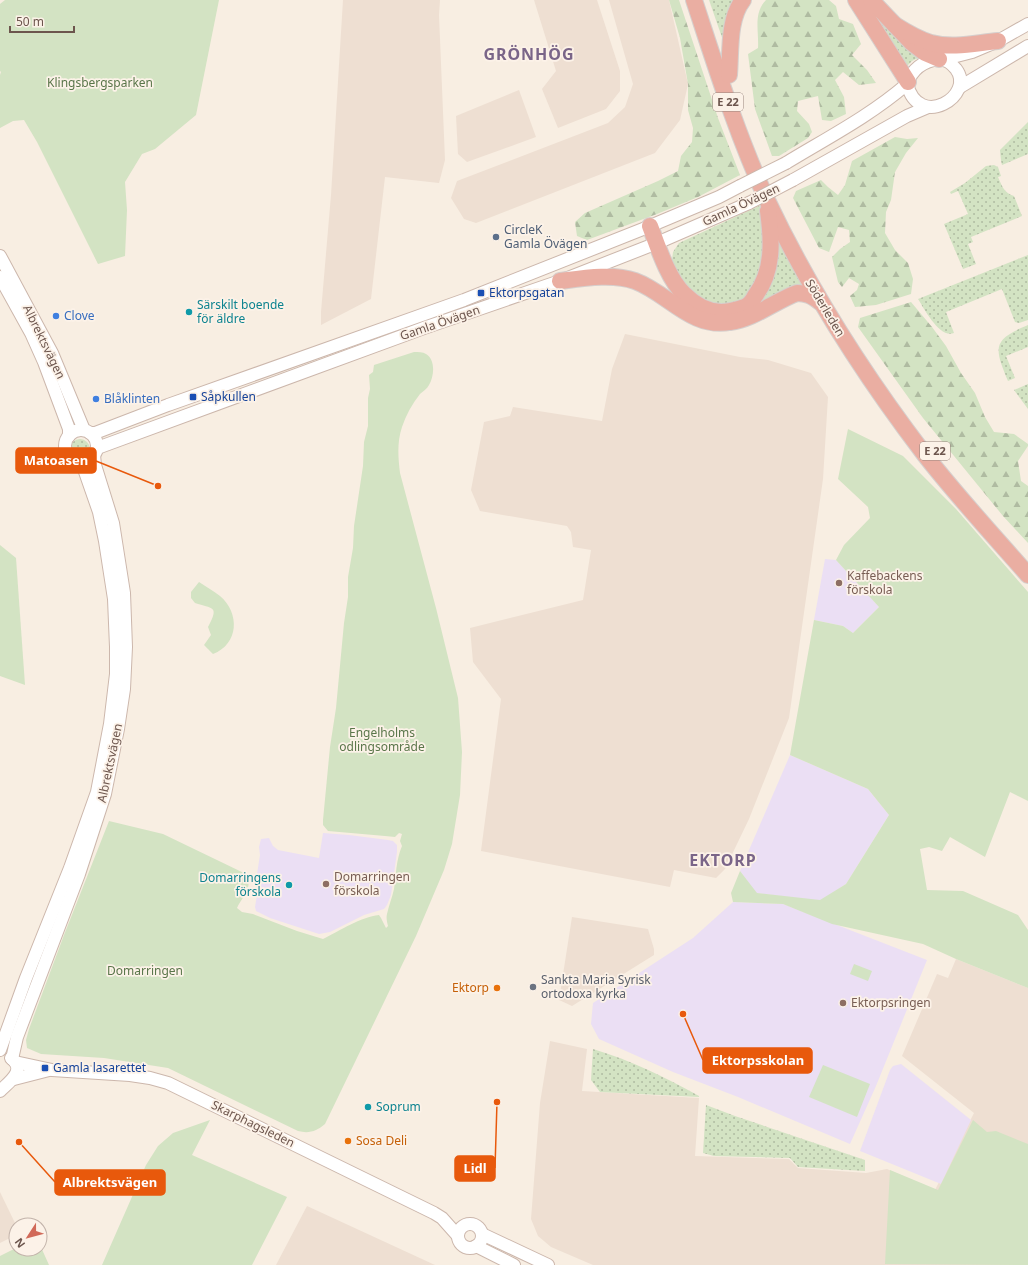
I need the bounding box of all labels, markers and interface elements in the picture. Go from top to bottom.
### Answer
scale bar [10,8,74,34]
text: 50 m [16,13,44,30]
district label: GRÖNHÖG [483,43,575,65]
park label: Klingsbergsparken [47,74,153,91]
road number: E 22 [713,93,743,111]
street label: Gamla Övägen [699,179,782,230]
place label: CircleK Gamla Övägen [504,221,587,252]
marker: CircleK Gamla Övägen [491,232,501,242]
street label: Söderleden [802,276,849,340]
place label: Ektorpsgatan [489,284,564,301]
marker: Ektorpsgatan [476,288,486,298]
place label: Särskilt boende för äldre [197,296,284,327]
street label: Gamla Övägen [398,301,482,344]
street label: Albrektsvägen [19,302,70,382]
place label: Clove [64,307,95,324]
marker: Särskilt boende för äldre [184,307,194,317]
marker: Clove [51,311,61,321]
place label: Såpkullen [201,388,256,405]
place label: Blåklinten [104,390,160,407]
marker: Såpkullen [188,392,198,402]
marker: Blåklinten [91,394,101,404]
road number: E 22 [920,442,950,460]
callout: Matoasen [16,448,96,473]
text: Matoasen [24,451,88,469]
place label: Kaffebackens förskola [847,567,923,598]
marker: Kaffebackens förskola [834,578,844,588]
street label: Albrektsvägen [93,722,126,804]
park label: Engelholms odlingsområde [339,724,425,755]
district label: EKTORP [689,849,757,871]
place label: Domarringen förskola [334,868,410,899]
place label: Domarringens förskola [199,869,281,900]
marker: Domarringen förskola [321,879,331,889]
marker: Domarringens förskola [284,880,294,890]
park label: Domarringen [107,962,183,979]
place label: Sankta Maria Syrisk ortodoxa kyrka [541,971,651,1002]
place label: Ektorp [452,979,489,996]
marker: Sankta Maria Syrisk ortodoxa kyrka [528,982,538,992]
marker: Ektorp [492,983,502,993]
place label: Ektorpsringen [851,994,931,1011]
marker: Ektorpsringen [838,998,848,1008]
callout: Ektorpsskolan [703,1048,812,1073]
text: Ektorpsskolan [712,1051,804,1069]
place label: Gamla lasarettet [53,1059,147,1076]
marker: Gamla lasarettet [40,1063,50,1073]
street label: Skarphagsleden [209,1096,298,1151]
place label: Soprum [376,1098,421,1115]
marker: Soprum [363,1102,373,1112]
place label: Sosa Deli [356,1132,407,1149]
marker: Sosa Deli [343,1136,353,1146]
callout: Lidl [455,1156,495,1181]
text: Lidl [463,1159,487,1177]
callout: Albrektsvägen [55,1170,165,1195]
text: Albrektsvägen [63,1173,157,1191]
north arrow [8,1217,48,1257]
text: N [11,1235,28,1251]

